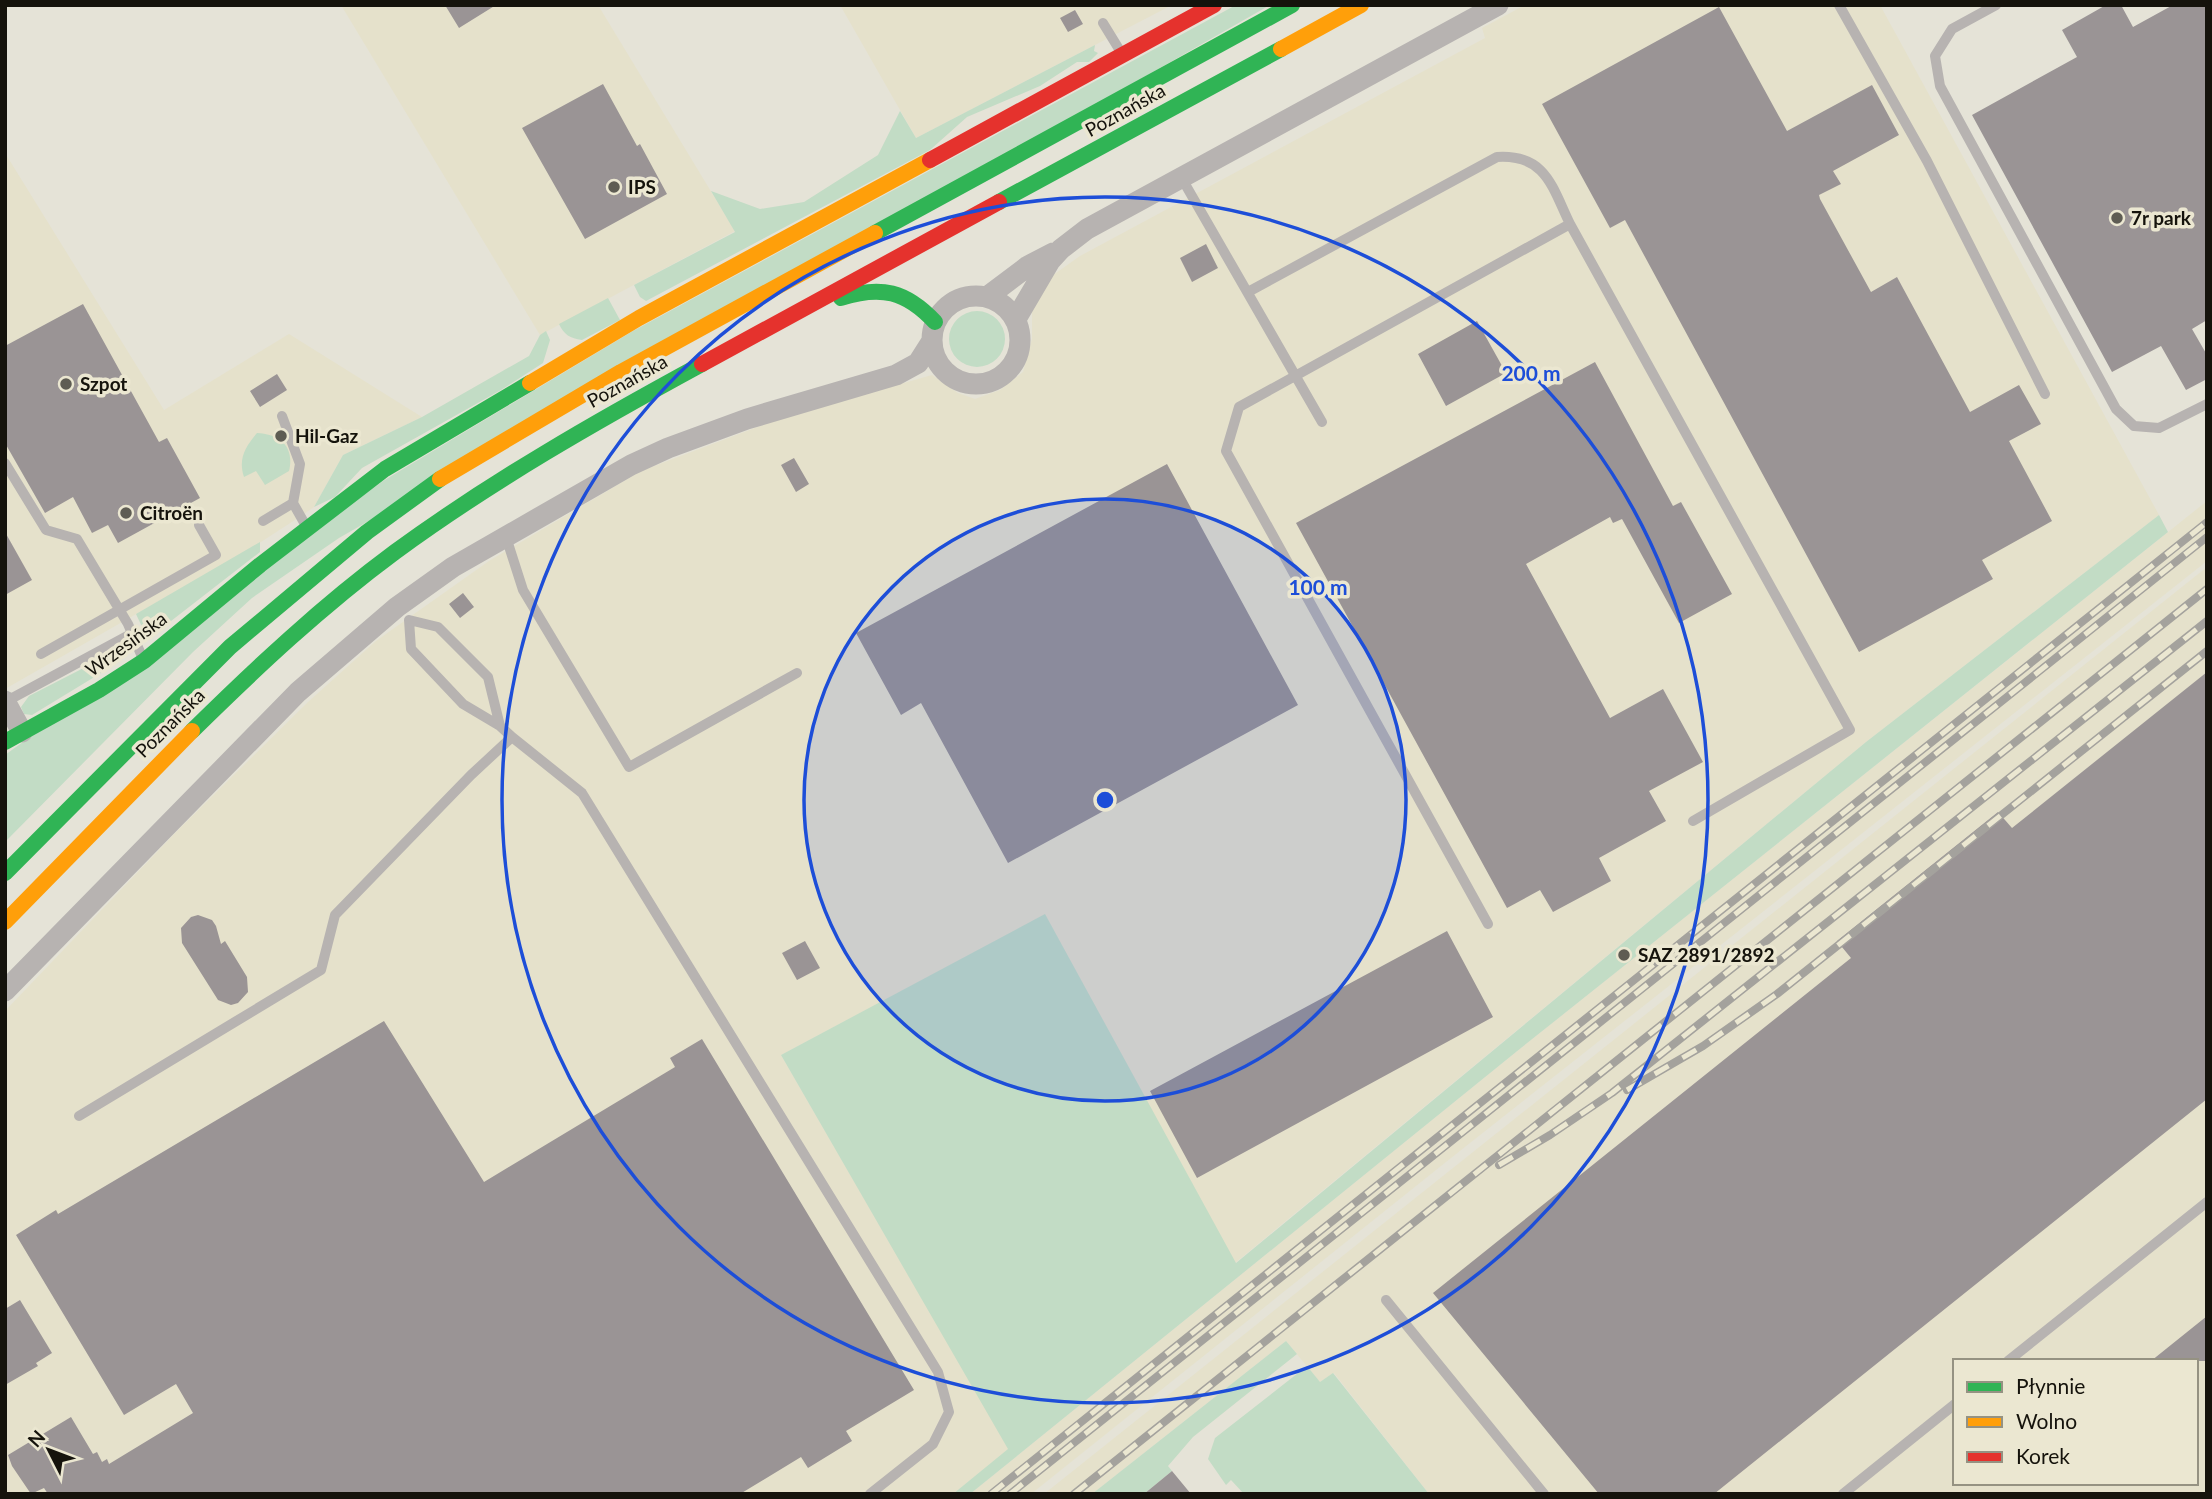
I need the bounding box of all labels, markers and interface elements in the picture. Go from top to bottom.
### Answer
street label: Poznańska [1081,78,1169,141]
place label: IPS [628,175,656,198]
marker: IPS [606,179,622,195]
place label: 7r park [2131,206,2192,229]
marker: 7r park [2109,210,2125,226]
street label: Poznańska [583,349,671,412]
text: 200 m [1501,360,1561,385]
place label: Szpot [80,372,127,395]
marker: Szpot [58,376,74,392]
place label: Hil-Gaz [295,424,359,447]
marker: Hil-Gaz [273,428,289,444]
place label: Citroën [140,501,203,524]
marker: Citroën [118,505,134,521]
text: 100 m [1288,574,1348,599]
street label: Wrzesińska [81,606,171,681]
street label: Poznańska [130,683,209,762]
centre of rings [1093,788,1117,812]
place label: SAZ 2891/2892 [1638,943,1774,966]
marker: SAZ 2891/2892 [1616,947,1632,963]
legend [1953,1359,2198,1485]
text: Płynnie [2016,1373,2085,1398]
text: Wolno [2016,1408,2077,1433]
north arrow [14,1415,84,1485]
text: N [23,1425,49,1451]
text: Korek [2016,1443,2070,1468]

